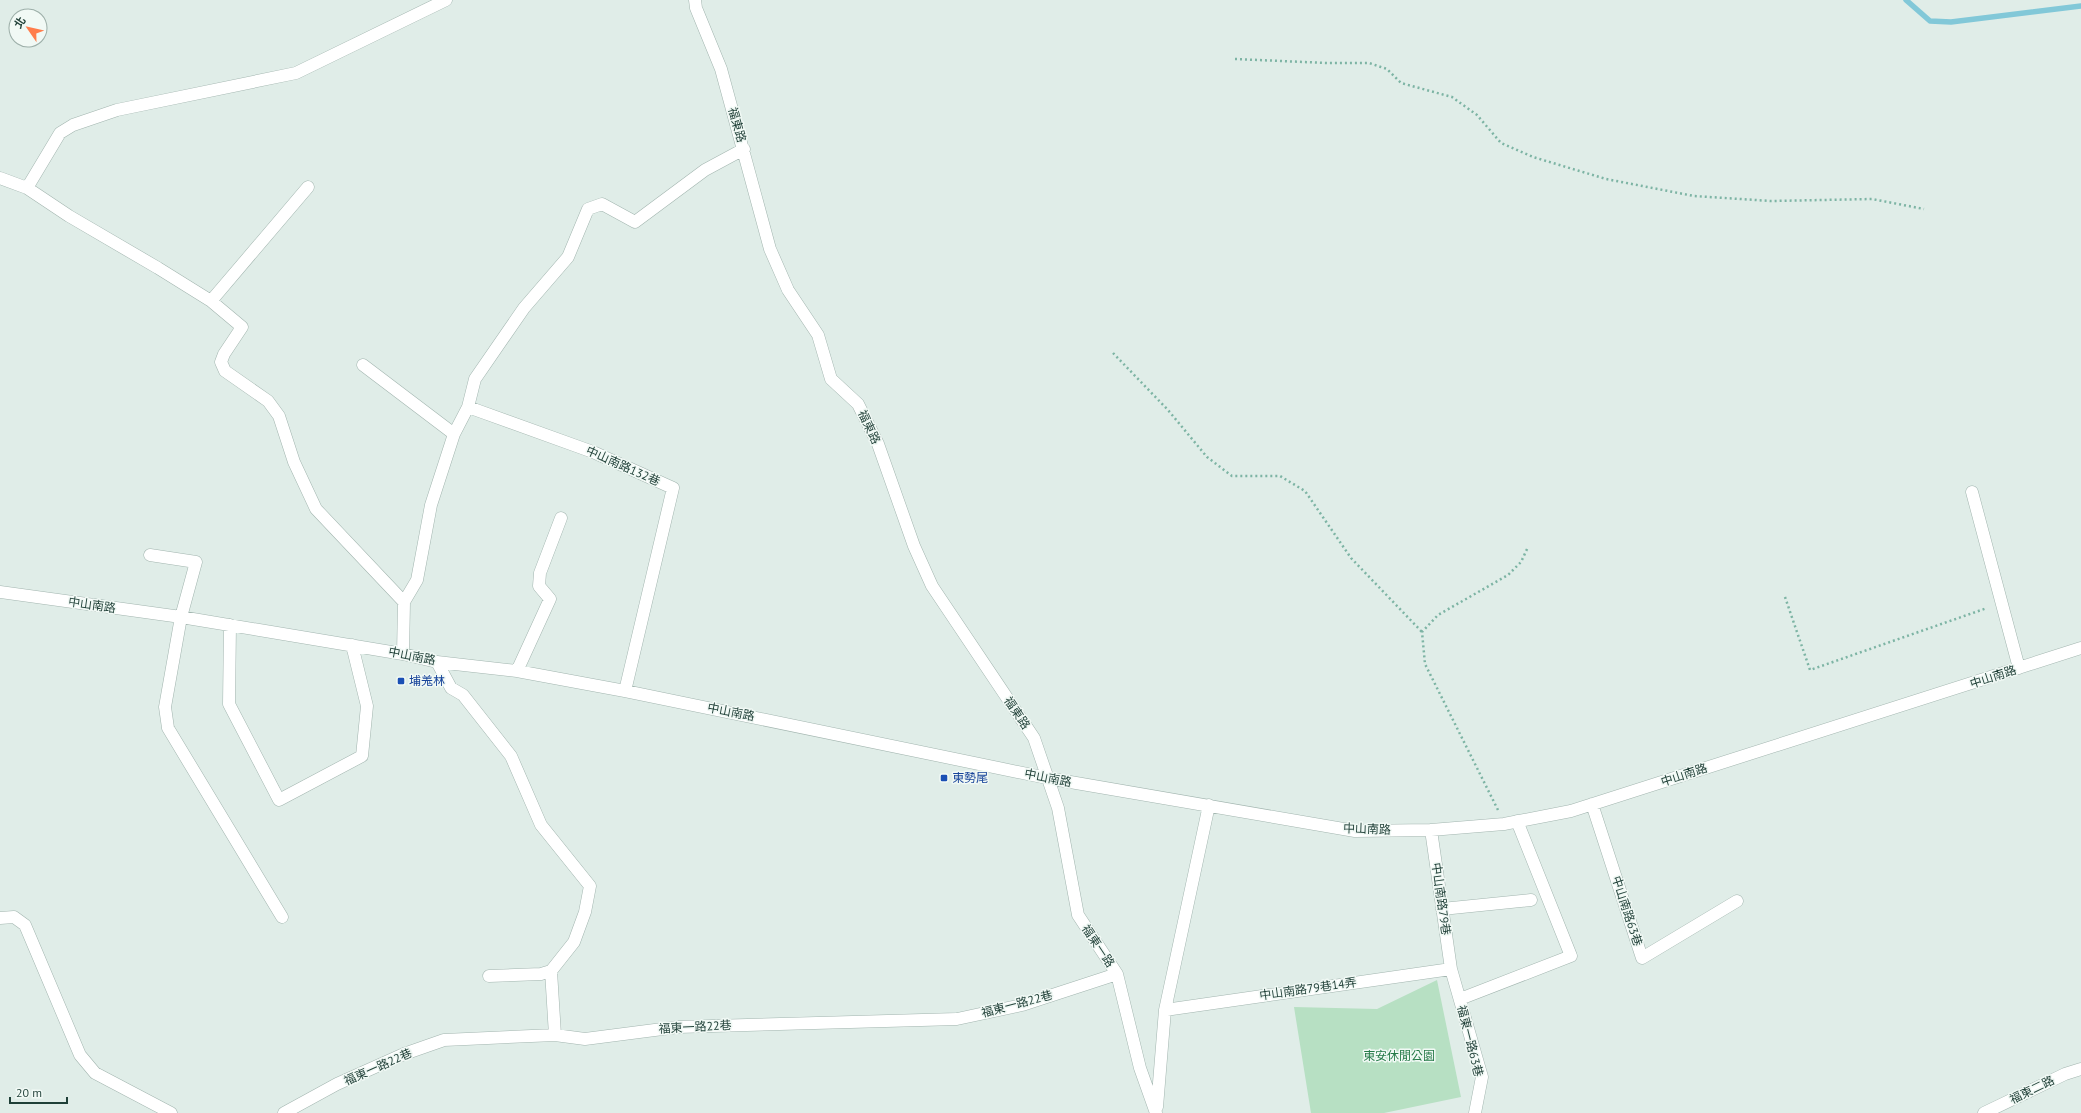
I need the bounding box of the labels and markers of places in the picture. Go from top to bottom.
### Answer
place label: 埔羗林 [409,673,445,688]
marker: 埔羗林 [396,676,406,686]
place label: 東勢尾 [952,770,988,785]
marker: 東勢尾 [939,773,949,783]

